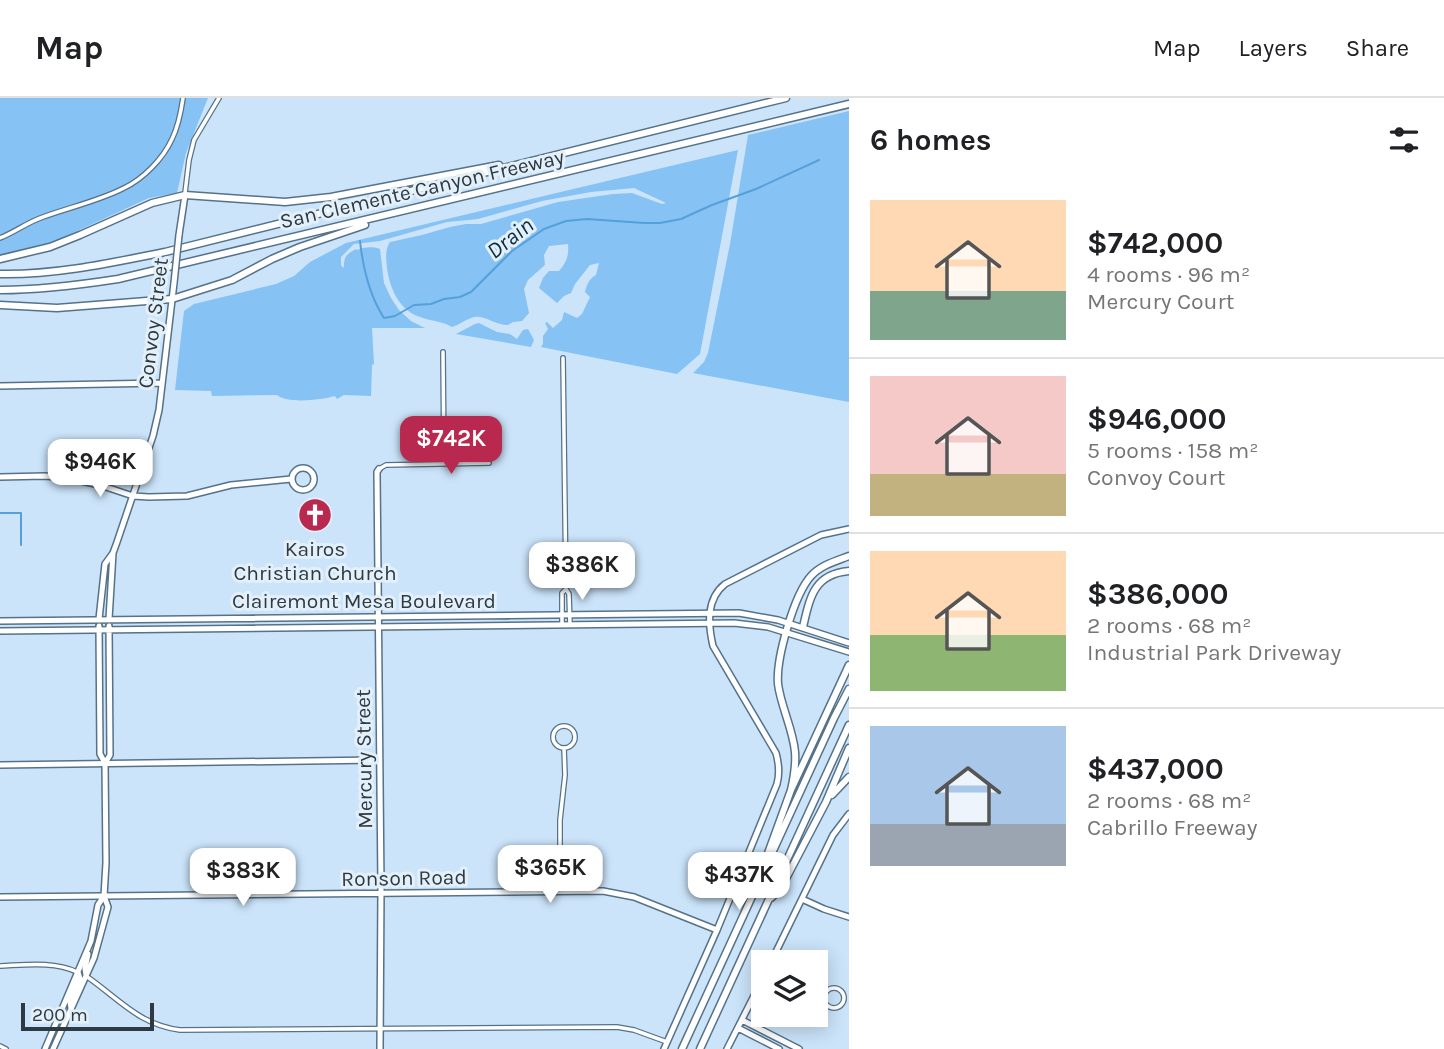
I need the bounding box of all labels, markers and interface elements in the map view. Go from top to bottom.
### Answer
text: Map [35,29,103,67]
text: Map [1153,34,1201,62]
text: Layers [1239,34,1308,62]
text: Share [1346,34,1409,62]
icon: filters [1385,121,1423,159]
text: 6 homes [870,122,992,158]
street label: San Clemente Canyon Freeway [278,145,567,233]
water label: Drain [481,211,539,265]
text: $742,000 [1087,225,1223,261]
icon: home [926,228,1010,312]
street label: Convoy Street [133,256,173,390]
text: 4 rooms · 96 m² [1087,261,1250,288]
text: Mercury Court [1087,288,1234,315]
text: $946,000 [1087,401,1227,437]
icon: home [926,404,1010,488]
pin: $742K [402,416,500,476]
text: $742K [416,425,486,452]
text: 5 rooms · 158 m² [1087,437,1258,464]
pin: $946K [51,440,149,499]
text: $946K [64,448,136,475]
text: Convoy Court [1087,464,1225,491]
church icon: Kairos Christian Church [296,496,334,534]
place label: Kairos Christian Church [233,537,397,585]
pin: $386K [533,542,631,602]
text: $386K [545,551,619,578]
text: $386,000 [1087,576,1228,612]
icon: home [926,579,1010,663]
street label: Clairemont Mesa Boulevard [232,589,496,613]
text: 2 rooms · 68 m² [1087,612,1251,639]
text: Industrial Park Driveway [1087,639,1341,666]
street label: Mercury Street [351,689,377,829]
text: $437,000 [1087,751,1224,787]
icon: home [926,754,1010,838]
text: 2 rooms · 68 m² [1087,787,1251,814]
text: Cabrillo Freeway [1087,814,1258,841]
pin: $365K [501,846,599,905]
pin: $383K [194,848,292,908]
pin: $437K [690,852,788,912]
text: $365K [514,854,586,881]
text: $383K [206,857,280,884]
text: $437K [704,861,774,888]
street label: Ronson Road [341,865,467,891]
map controls [751,950,828,1027]
button: layers [751,950,828,1027]
scale bar [21,1000,154,1032]
text: 200 m [32,1004,88,1026]

